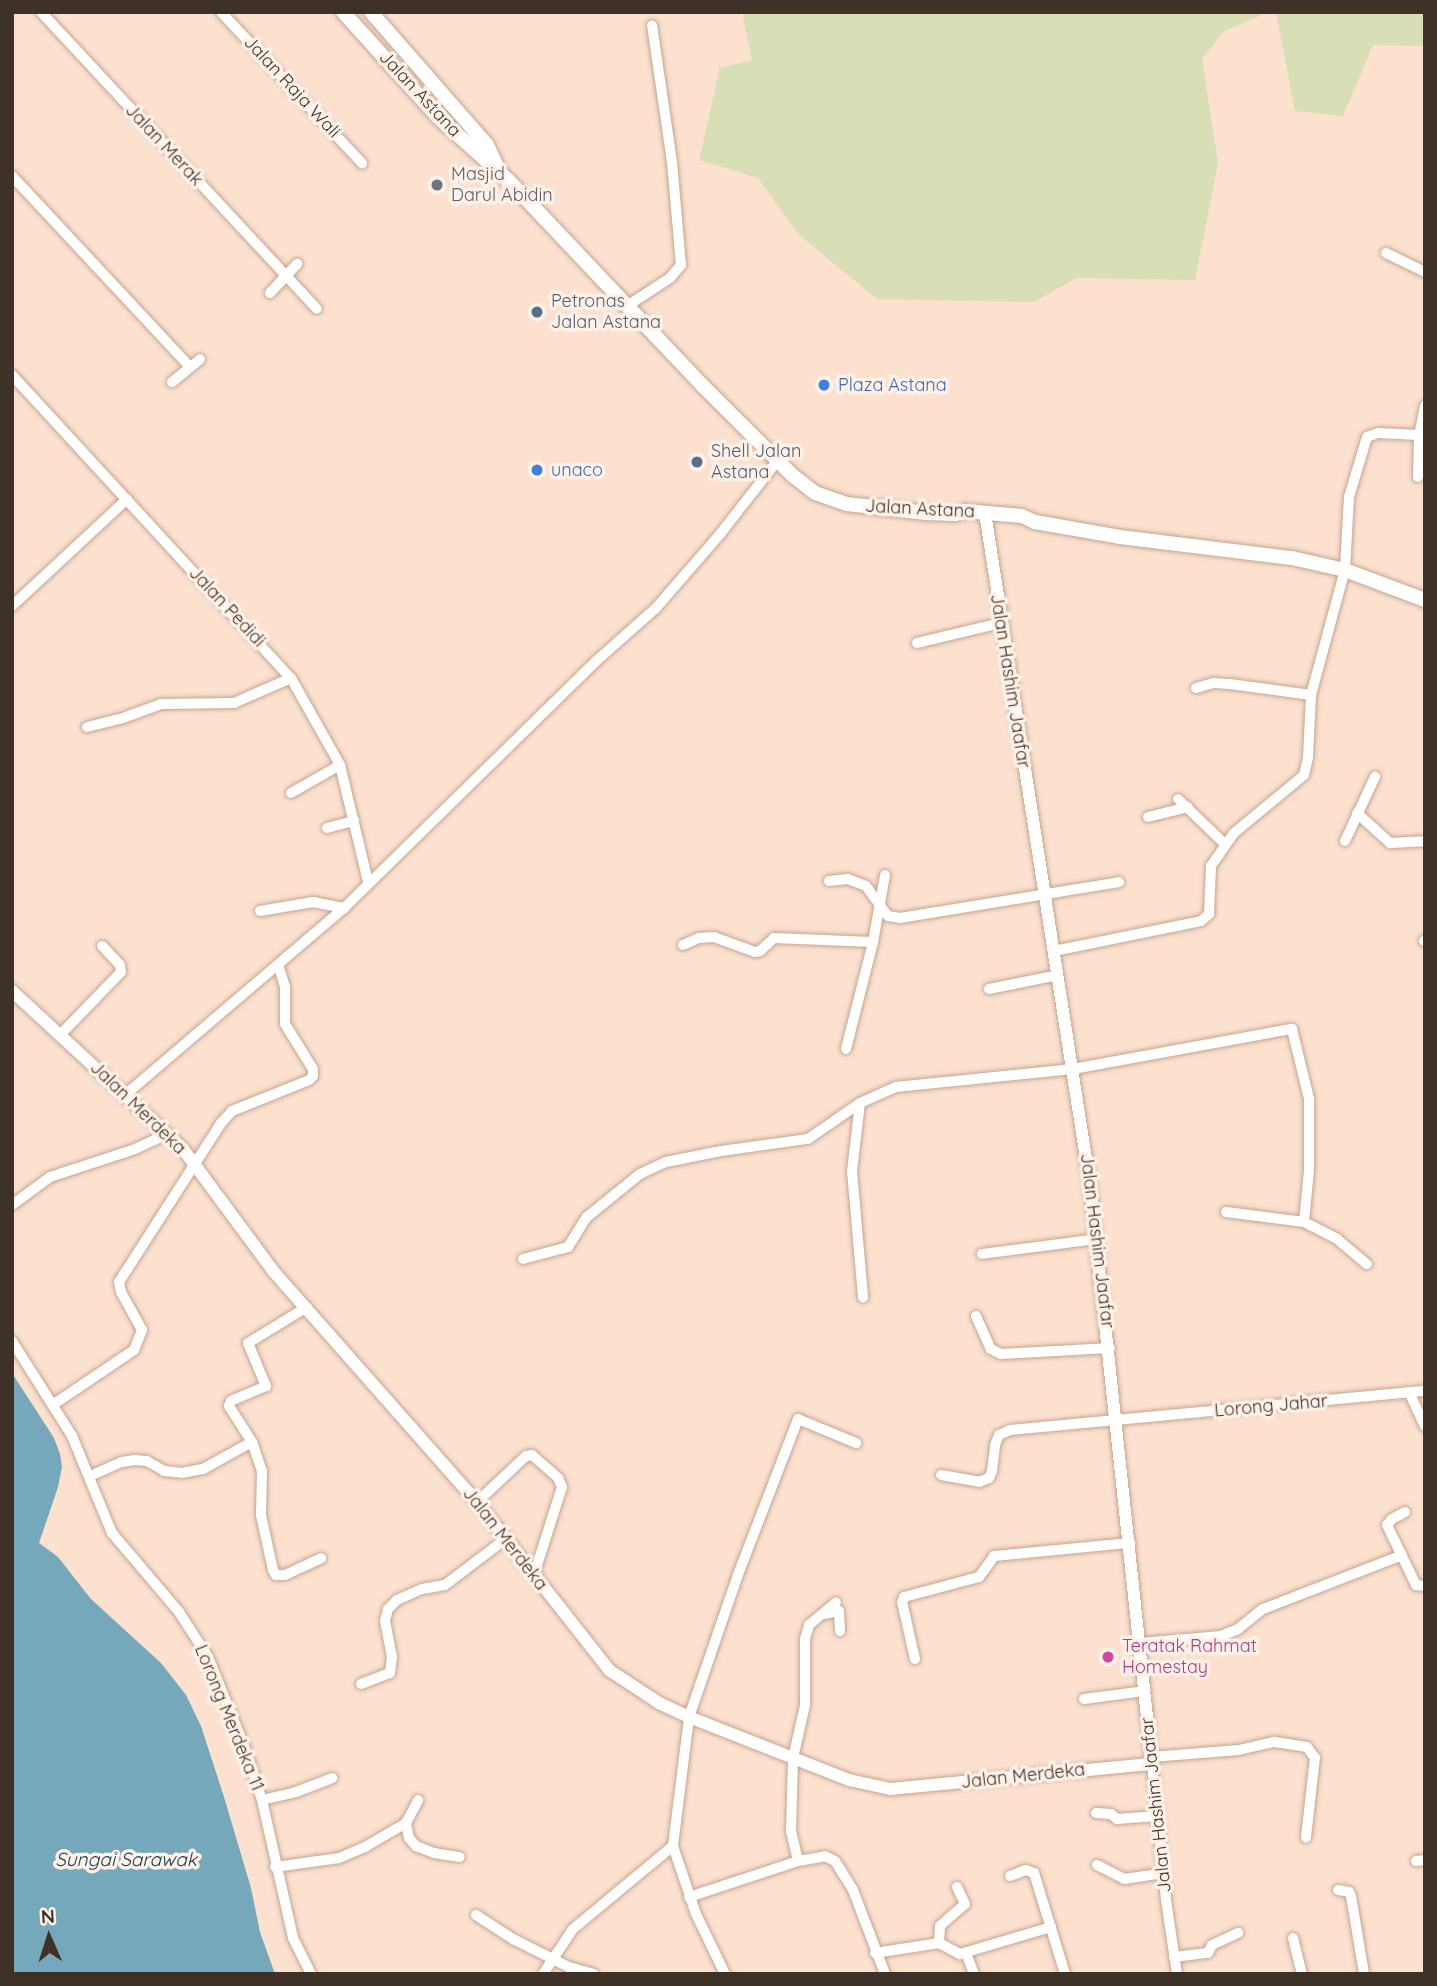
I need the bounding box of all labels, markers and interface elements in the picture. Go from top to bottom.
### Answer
street label: Jalan Raja Wali [239,32,345,142]
street label: Jalan Astana [375,46,465,142]
street label: Jalan Merak [121,100,207,190]
place label: Masjid Darul Abidin [451,164,553,206]
marker: Masjid Darul Abidin [429,177,445,193]
place label: Petronas Jalan Astana [551,291,661,334]
marker: Petronas Jalan Astana [529,304,545,320]
place label: Plaza Astana [838,374,947,396]
marker: Plaza Astana [816,377,832,393]
place label: Shell Jalan Astana [711,441,801,484]
marker: Shell Jalan Astana [689,454,705,470]
place label: unaco [551,459,603,481]
marker: unaco [529,462,545,478]
street label: Jalan Astana [865,495,975,523]
street label: Jalan Pedidi [184,562,270,652]
street label: Jalan Hashim Jaafar [986,592,1034,770]
street label: Jalan Merdeka [86,1057,190,1159]
street label: Jalan Hashim Jaafar [1076,1152,1118,1330]
street label: Lorong Jahar [1213,1390,1329,1422]
street label: Jalan Merdeka [458,1483,552,1595]
place label: Teratak Rahmat Homestay [1122,1636,1257,1678]
street label: Lorong Merdeka 11 [190,1642,268,1794]
marker: Teratak Rahmat Homestay [1100,1649,1116,1665]
street label: Jalan Hashim Jaafar [1136,1716,1176,1894]
street label: Jalan Merdeka [960,1759,1086,1793]
water label: Sungai Sarawak [55,1849,197,1871]
north arrow [14,1902,84,1972]
text: N [40,1904,56,1928]

